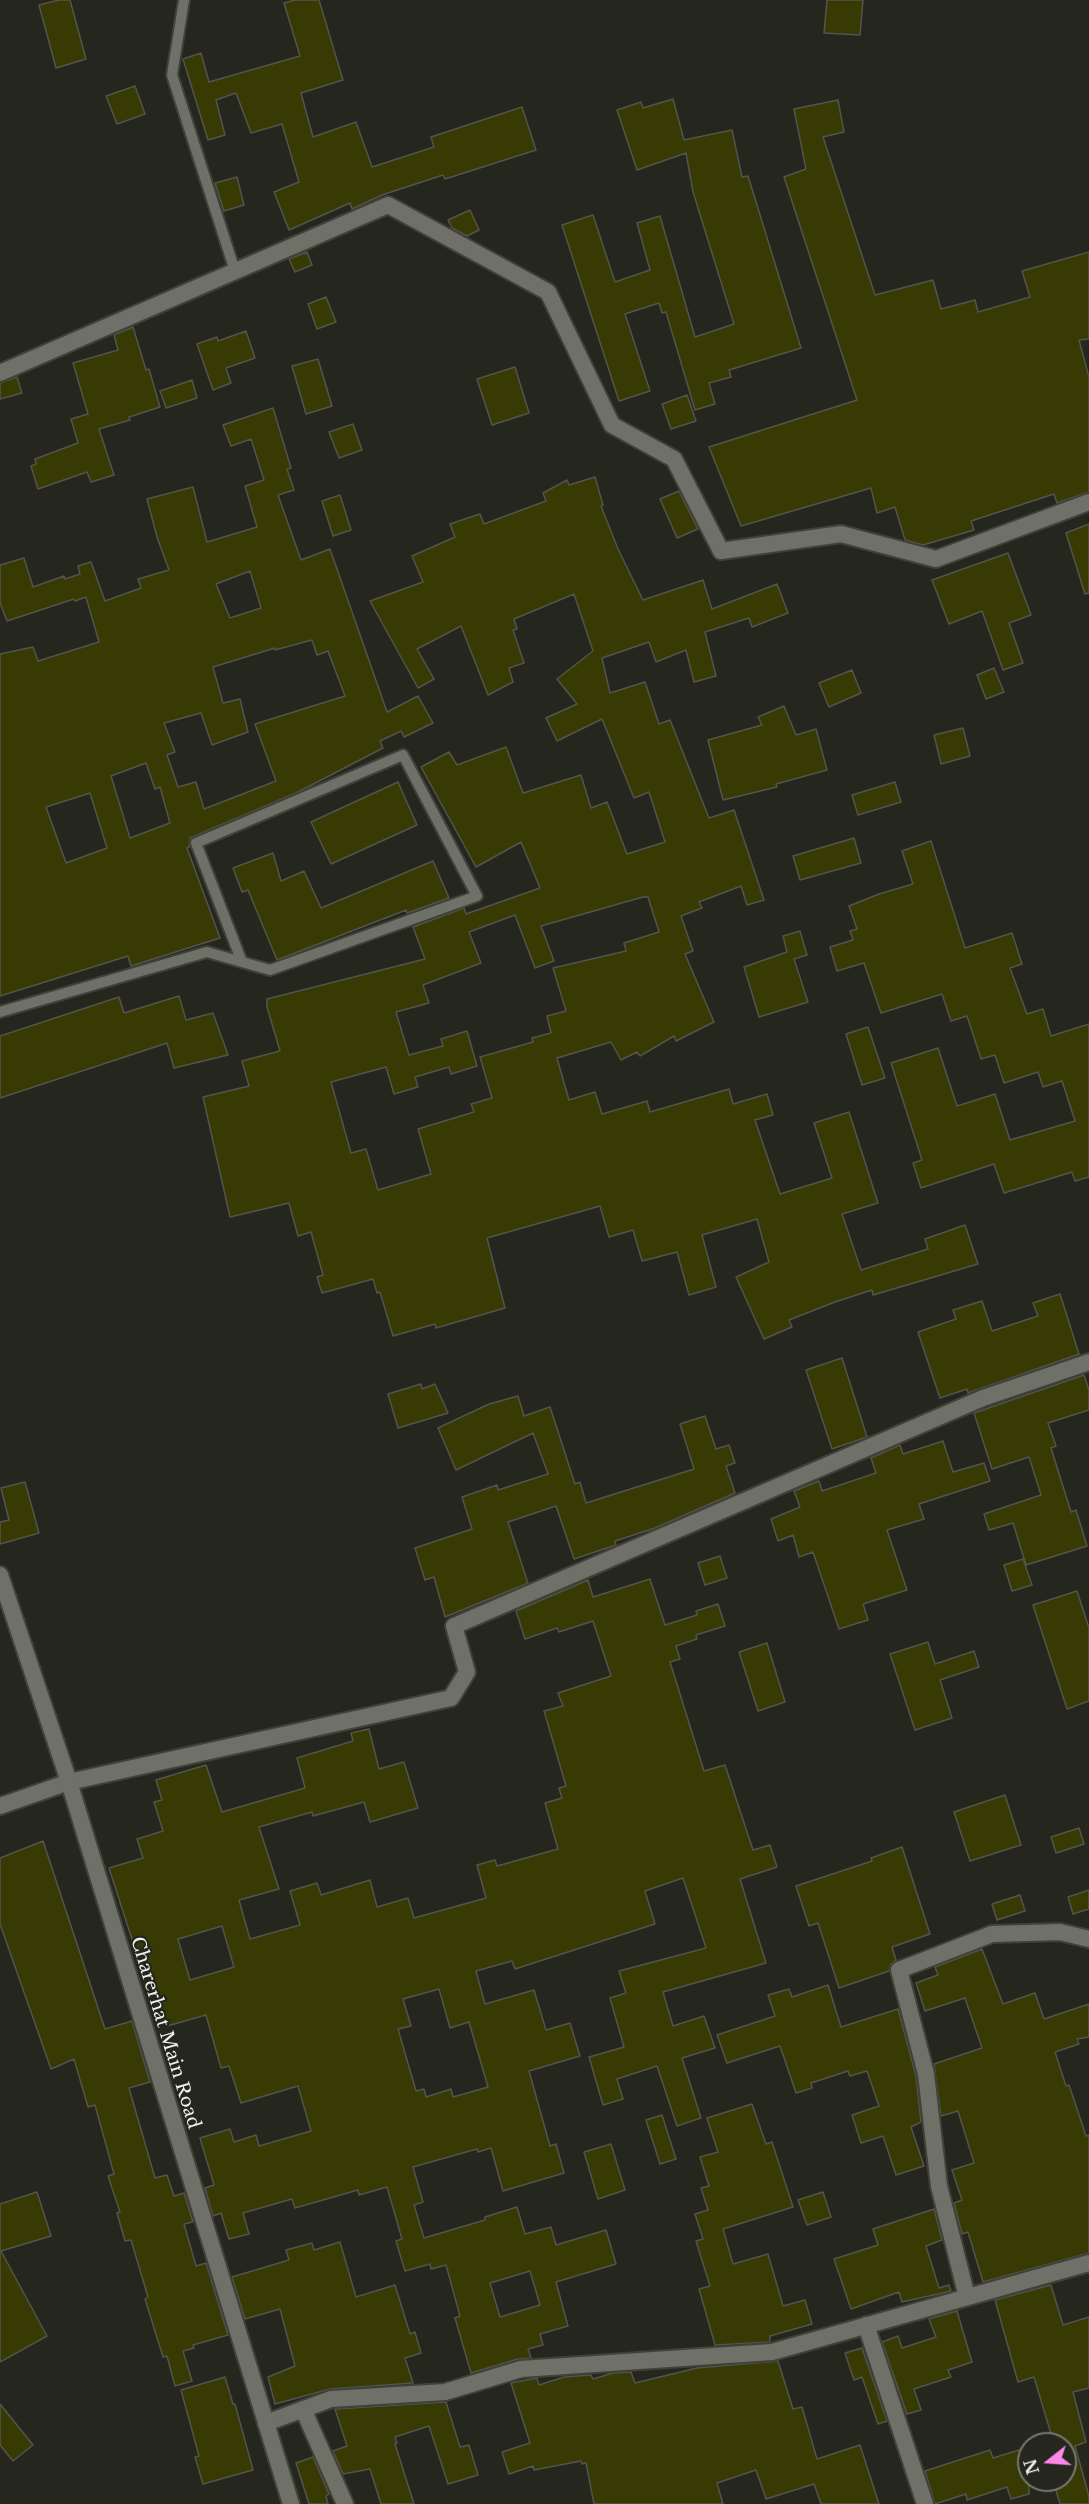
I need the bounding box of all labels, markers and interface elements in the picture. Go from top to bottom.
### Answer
street label: Charerhat Main Road [125,1934,205,2132]
north arrow [1017,2432,1077,2492]
text: N [1020,2457,1043,2477]

